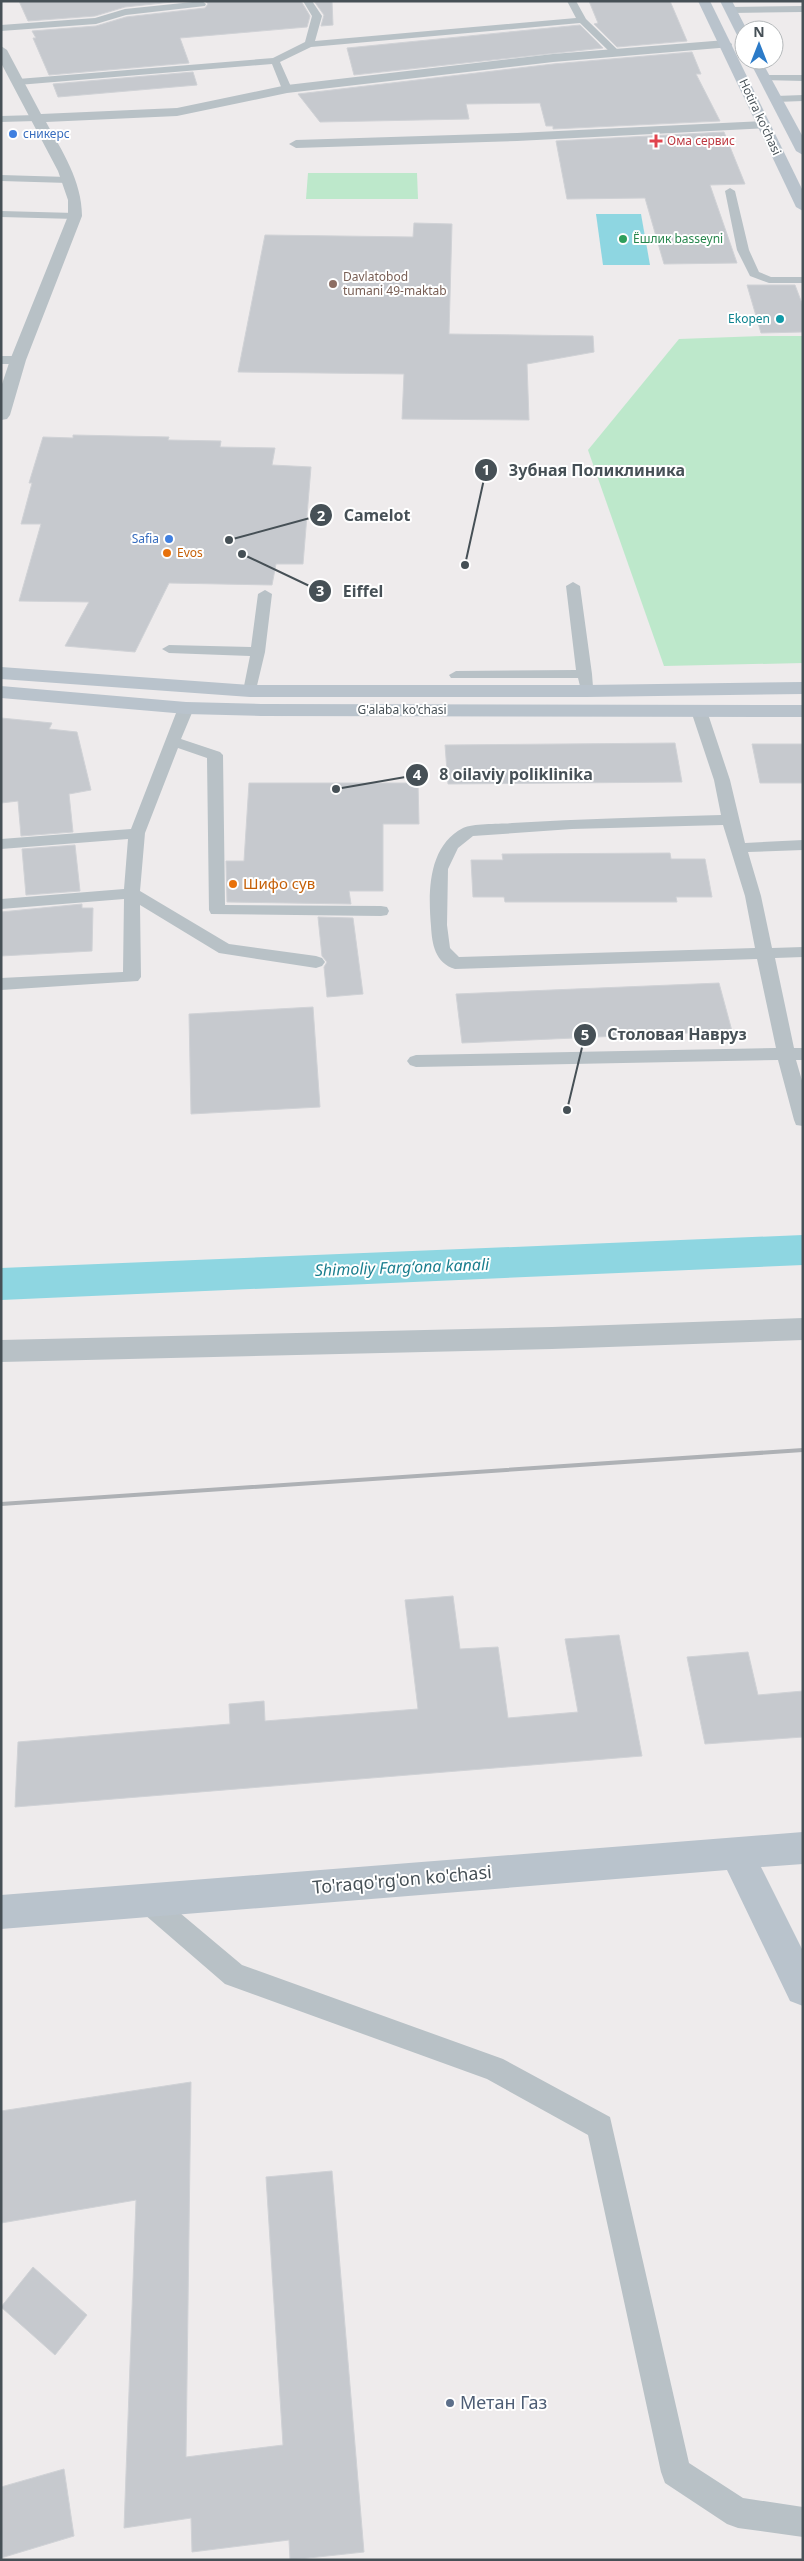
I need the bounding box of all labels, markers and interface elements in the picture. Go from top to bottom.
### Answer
north arrow [734,20,784,70]
text: N [753,22,765,41]
street label: Hotira ko'chasi [735,76,786,158]
place label: сникерс [23,125,70,142]
marker: сникерс [7,128,19,140]
place label: Ома сервис [667,132,735,149]
marker: Ома сервис [649,134,663,148]
place label: Ёшлик basseyni [633,230,723,247]
marker: Ёшлик basseyni [617,233,629,245]
place label: Davlatobod tumani 49-maktab [343,268,447,299]
marker: Davlatobod tumani 49-maktab [327,278,339,290]
place label: Ekopen [728,310,770,327]
marker: Ekopen [774,313,786,325]
callout: Зубная Поликлиника [473,455,695,486]
text: 1 [482,459,490,479]
text: Зубная Поликлиника [509,459,685,481]
callout: Camelot [309,500,421,531]
text: Camelot [344,504,410,526]
text: 2 [317,505,326,525]
place label: Safia [132,530,159,547]
marker: Safia [163,533,175,545]
place label: Evos [177,544,203,561]
marker: Evos [161,547,173,559]
callout: Eiffel [308,576,393,607]
text: 3 [316,580,324,600]
text: Eiffel [343,580,383,602]
street label: G'alaba ko'chasi [357,701,447,718]
callout: 8 oilaviy poliklinika [405,759,603,790]
text: 8 oilaviy poliklinika [439,763,593,785]
text: 4 [413,764,422,784]
place label: Шифо сув [243,873,315,893]
marker: Шифо сув [227,878,239,890]
callout: Столовая Навруз [572,1019,757,1050]
text: Столовая Навруз [607,1023,747,1045]
text: 5 [581,1024,589,1044]
water label: Shimoliy Fargʻona kanali [314,1253,490,1281]
street label: To'raqo'rg'on ko'chasi [311,1859,493,1899]
place label: Метан Газ [460,2390,547,2414]
marker: Метан Газ [444,2397,456,2409]

